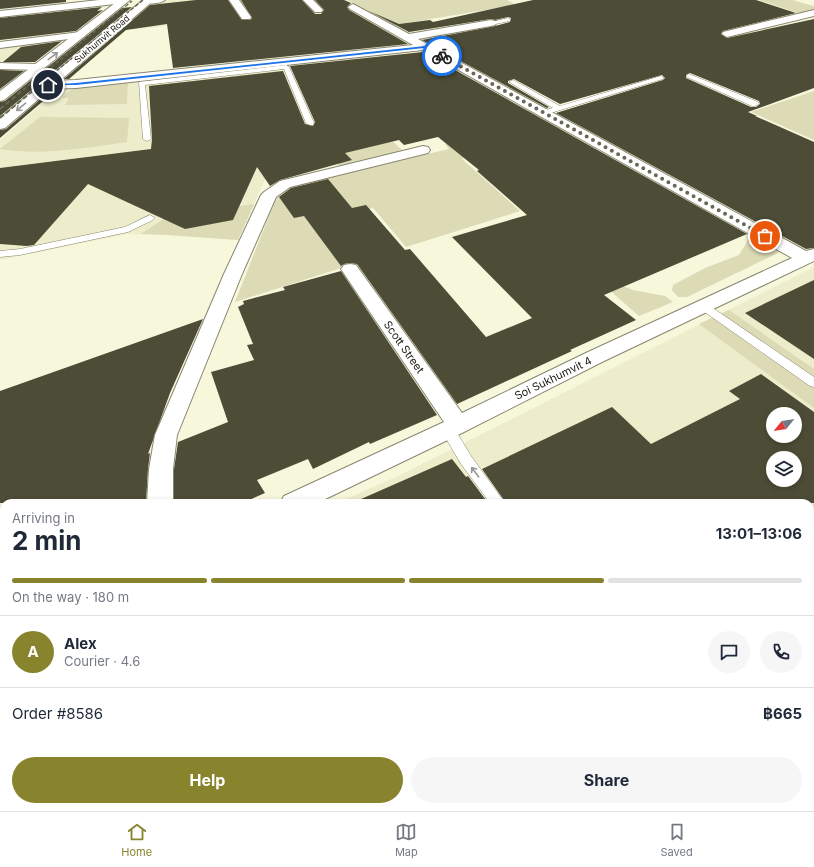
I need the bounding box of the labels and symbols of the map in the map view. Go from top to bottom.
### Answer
street label: Sukhumvit Road [72,12,132,65]
courier [422,36,462,76]
one-way arrow [47,52,58,60]
pin [31,68,65,102]
one-way arrow [16,103,26,112]
pin [748,219,782,253]
street label: Scott Street [381,318,427,376]
street label: Soi Sukhumvit 4 [512,353,594,403]
north arrow [766,407,802,443]
one-way arrow [471,466,479,477]

